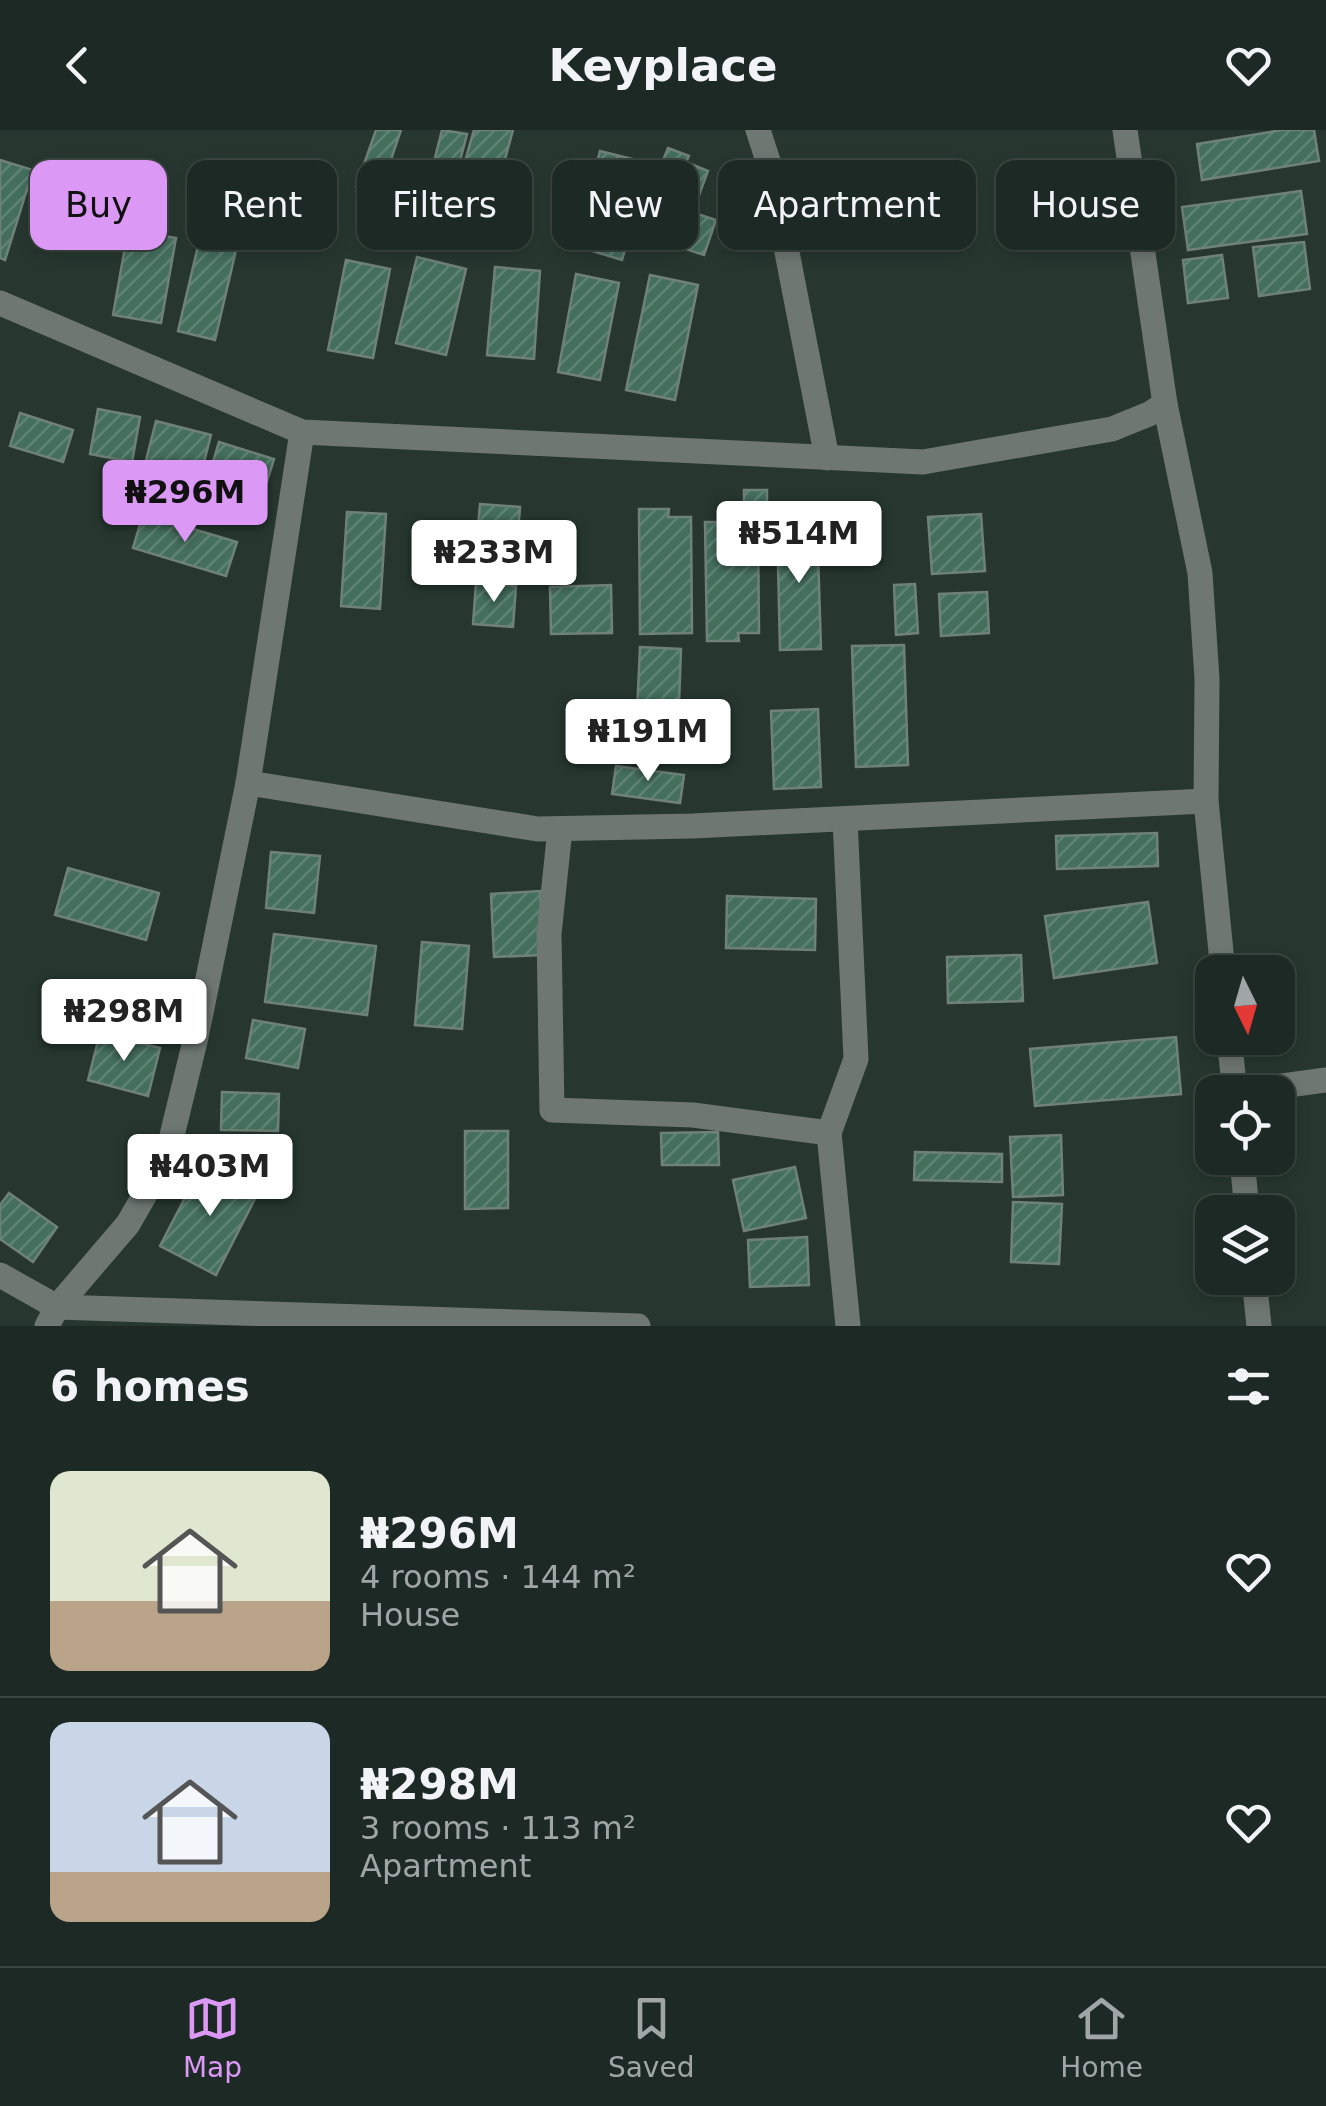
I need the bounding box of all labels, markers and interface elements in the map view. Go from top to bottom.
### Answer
icon: back [50,38,105,93]
icon: heart [1221,38,1276,93]
text: Keyplace [548,39,778,92]
chip: Buy [30,160,167,250]
chip: Rent [187,160,337,250]
chip: Filters [357,160,532,250]
chip: New [552,160,698,250]
chip: Apartment [718,160,976,250]
chip: House [996,160,1175,250]
pin: ₦296M [115,460,255,545]
text: ₦296M [125,473,245,511]
pin: ₦514M [729,501,869,586]
text: ₦514M [739,514,859,552]
pin: ₦233M [424,520,564,605]
text: ₦233M [434,533,554,571]
pin: ₦191M [578,699,718,784]
text: ₦191M [588,712,708,750]
north arrow [1195,955,1295,1055]
map controls [1195,955,1295,1295]
pin: ₦298M [54,979,194,1064]
text: ₦298M [64,992,184,1030]
button: locate [1195,1075,1295,1175]
pin: ₦403M [140,1134,280,1219]
text: ₦403M [150,1147,270,1185]
button: layers [1195,1195,1295,1295]
icon: filters [1221,1359,1276,1414]
text: 6 homes [50,1362,250,1411]
text: ₦296M [360,1509,519,1558]
icon: home [130,1511,250,1631]
icon: heart [1221,1544,1276,1599]
text: 4 rooms · 144 m² [360,1558,636,1596]
text: House [360,1596,460,1634]
text: ₦298M [360,1760,519,1809]
icon: home [130,1762,250,1882]
icon: heart [1221,1795,1276,1850]
text: 3 rooms · 113 m² [360,1809,636,1847]
text: Apartment [360,1847,531,1885]
tab: Map [183,1991,242,2084]
tab: Saved [608,1991,694,2084]
tab: Home [1060,1991,1143,2084]

